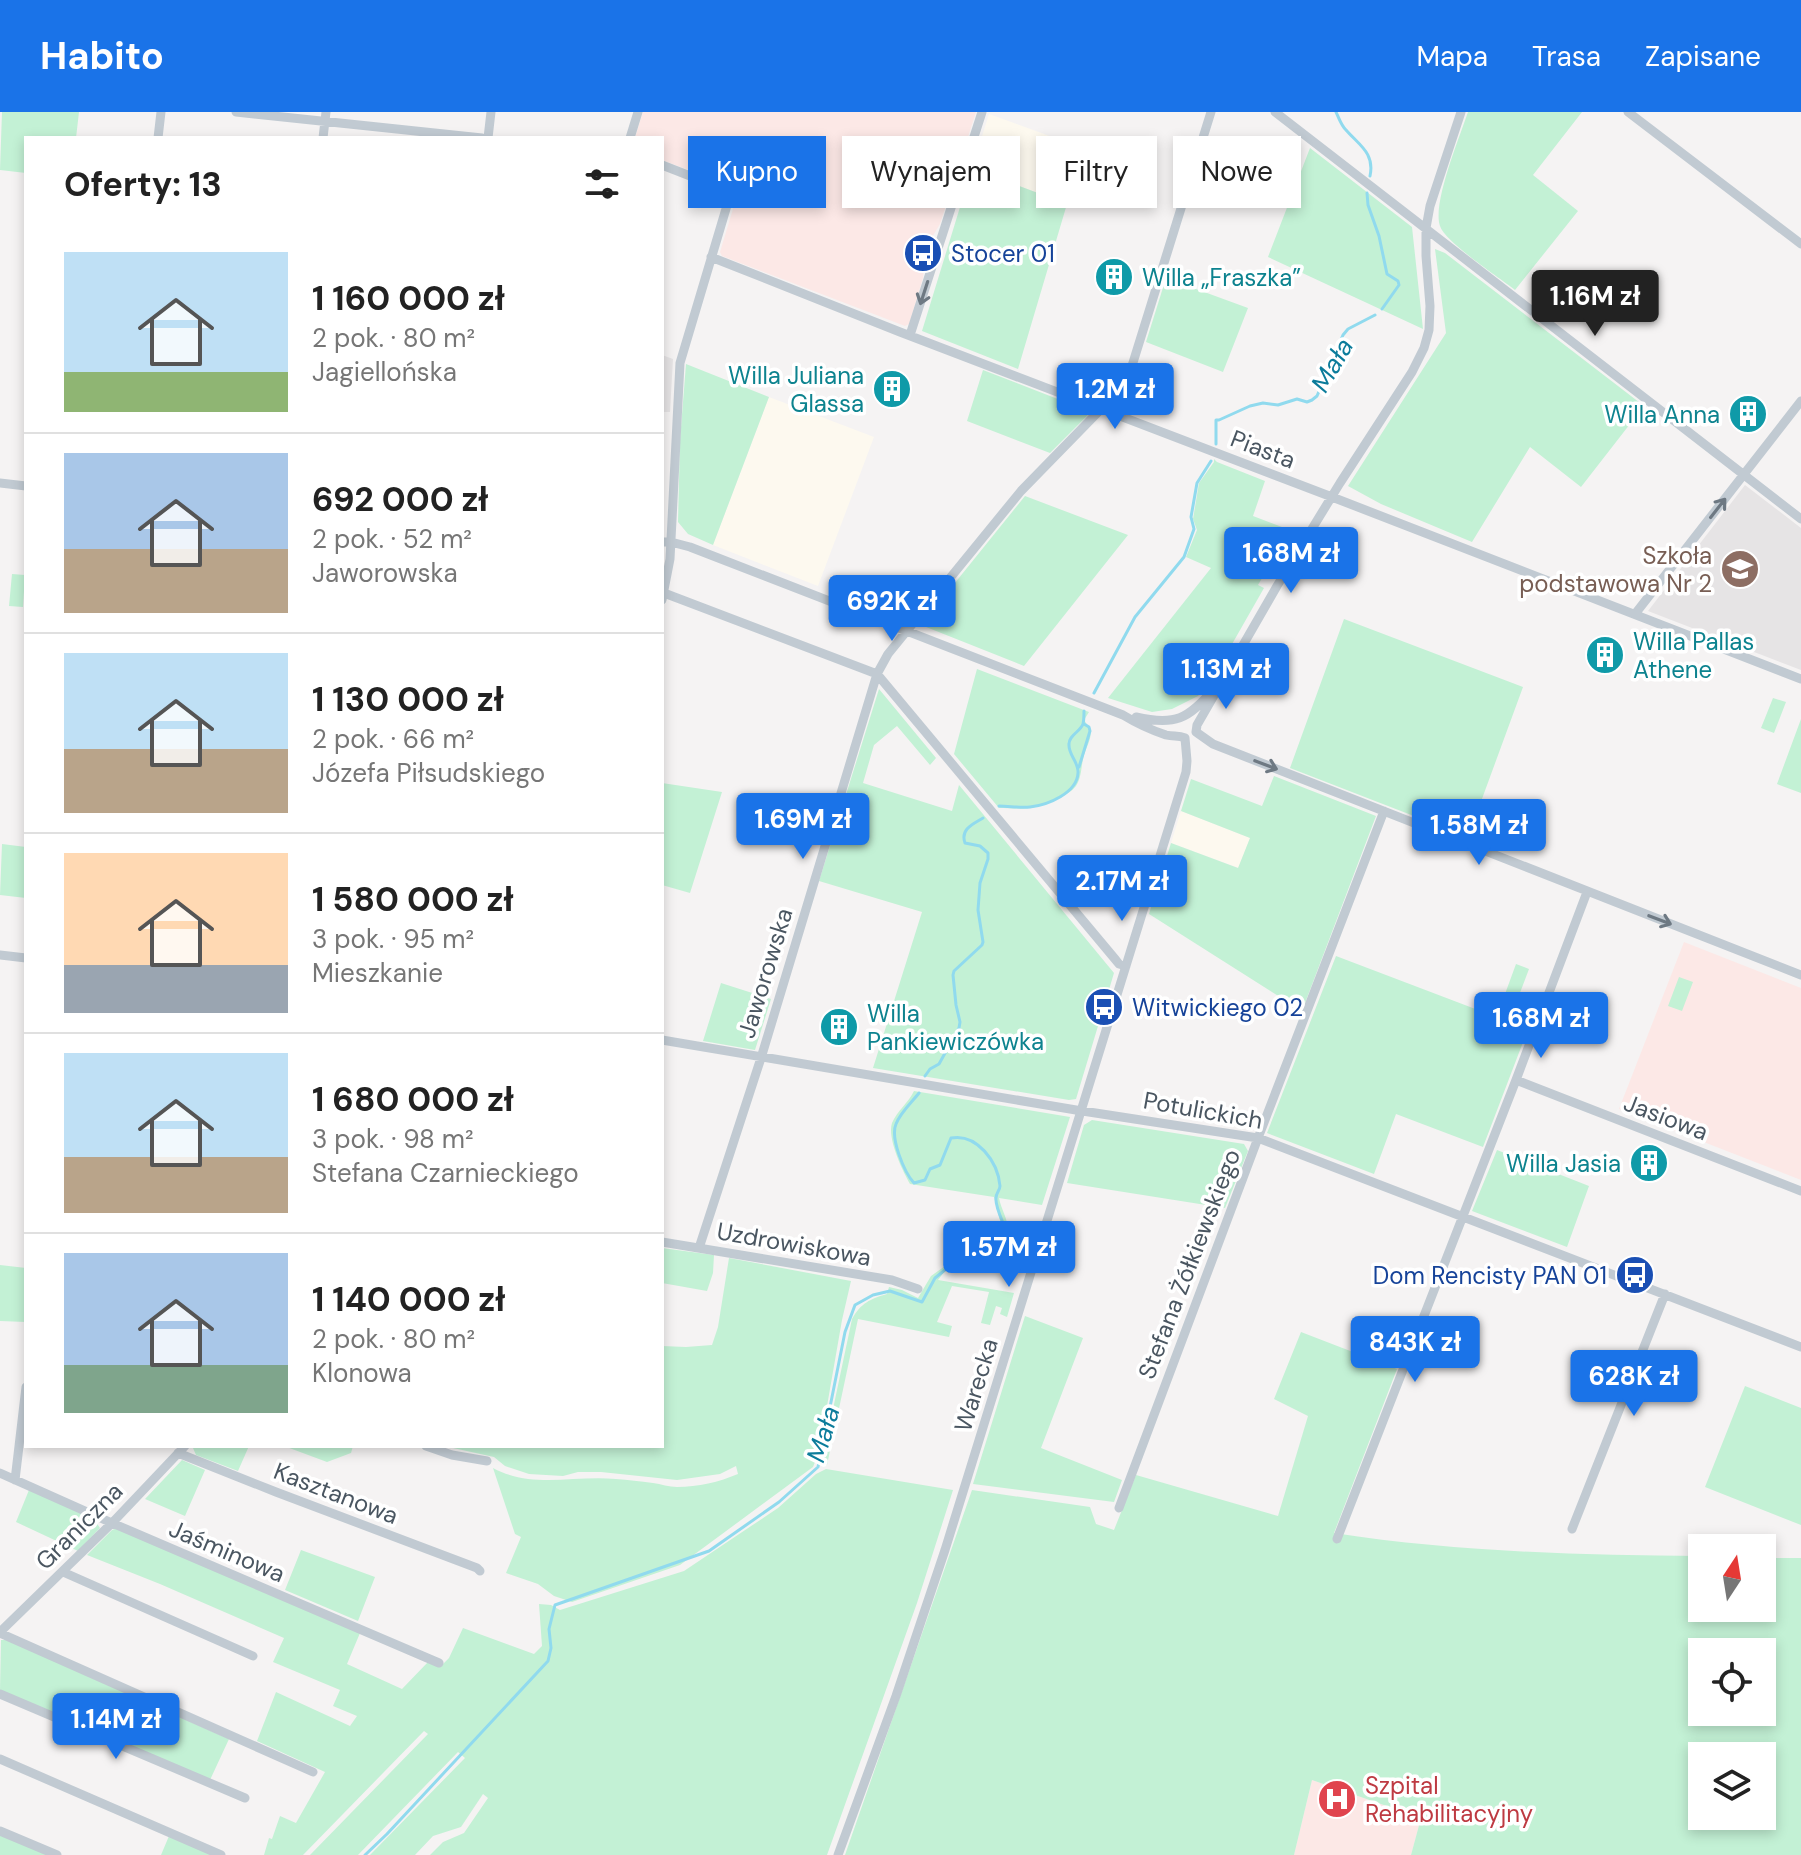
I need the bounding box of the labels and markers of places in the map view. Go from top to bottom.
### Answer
bus stop icon: Stocer 01 [902,232,944,274]
place label: Stocer 01 [951,238,1055,269]
building icon: Willa „Fraszka” [1093,256,1135,298]
place label: Willa „Fraszka” [1142,262,1301,293]
pin: 1.16M zł [1512,270,1678,338]
place label: Willa Juliana Glassa [728,360,864,419]
pin: 1.2M zł [1041,363,1189,431]
building icon: Willa Juliana Glassa [871,368,913,410]
building icon: Willa Anna [1727,393,1769,435]
place label: Willa Anna [1604,399,1720,430]
pin: 1.68M zł [1208,527,1374,595]
place label: Szkoła podstawowa Nr 2 [1519,540,1712,599]
school or university icon: Szkoła podstawowa Nr 2 [1719,548,1761,590]
pin: 692K zł [818,575,966,643]
place label: Willa Pallas Athene [1633,626,1754,685]
building icon: Willa Pallas Athene [1584,634,1626,676]
pin: 1.13M zł [1143,643,1309,711]
pin: 1.69M zł [720,793,886,861]
pin: 1.58M zł [1396,799,1562,867]
pin: 2.17M zł [1039,855,1205,923]
bus stop icon: Witwickiego 02 [1083,986,1125,1028]
place label: Witwickiego 02 [1132,992,1303,1023]
pin: 1.68M zł [1458,992,1624,1060]
place label: Willa Pankiewiczówka [867,998,1044,1057]
building icon: Willa Pankiewiczówka [818,1006,860,1048]
building icon: Willa Jasia [1628,1142,1670,1184]
place label: Willa Jasia [1506,1148,1621,1179]
pin: 1.57M zł [926,1221,1092,1289]
bus stop icon: Dom Rencisty PAN 01 [1614,1254,1656,1296]
place label: Dom Rencisty PAN 01 [1373,1260,1607,1291]
pin: 843K zł [1341,1316,1489,1384]
pin: 628K zł [1560,1350,1708,1418]
pin: 1.14M zł [33,1693,199,1761]
place label: Szpital Rehabilitacyjny [1365,1770,1533,1829]
hospital icon: Szpital Rehabilitacyjny [1316,1778,1358,1820]

